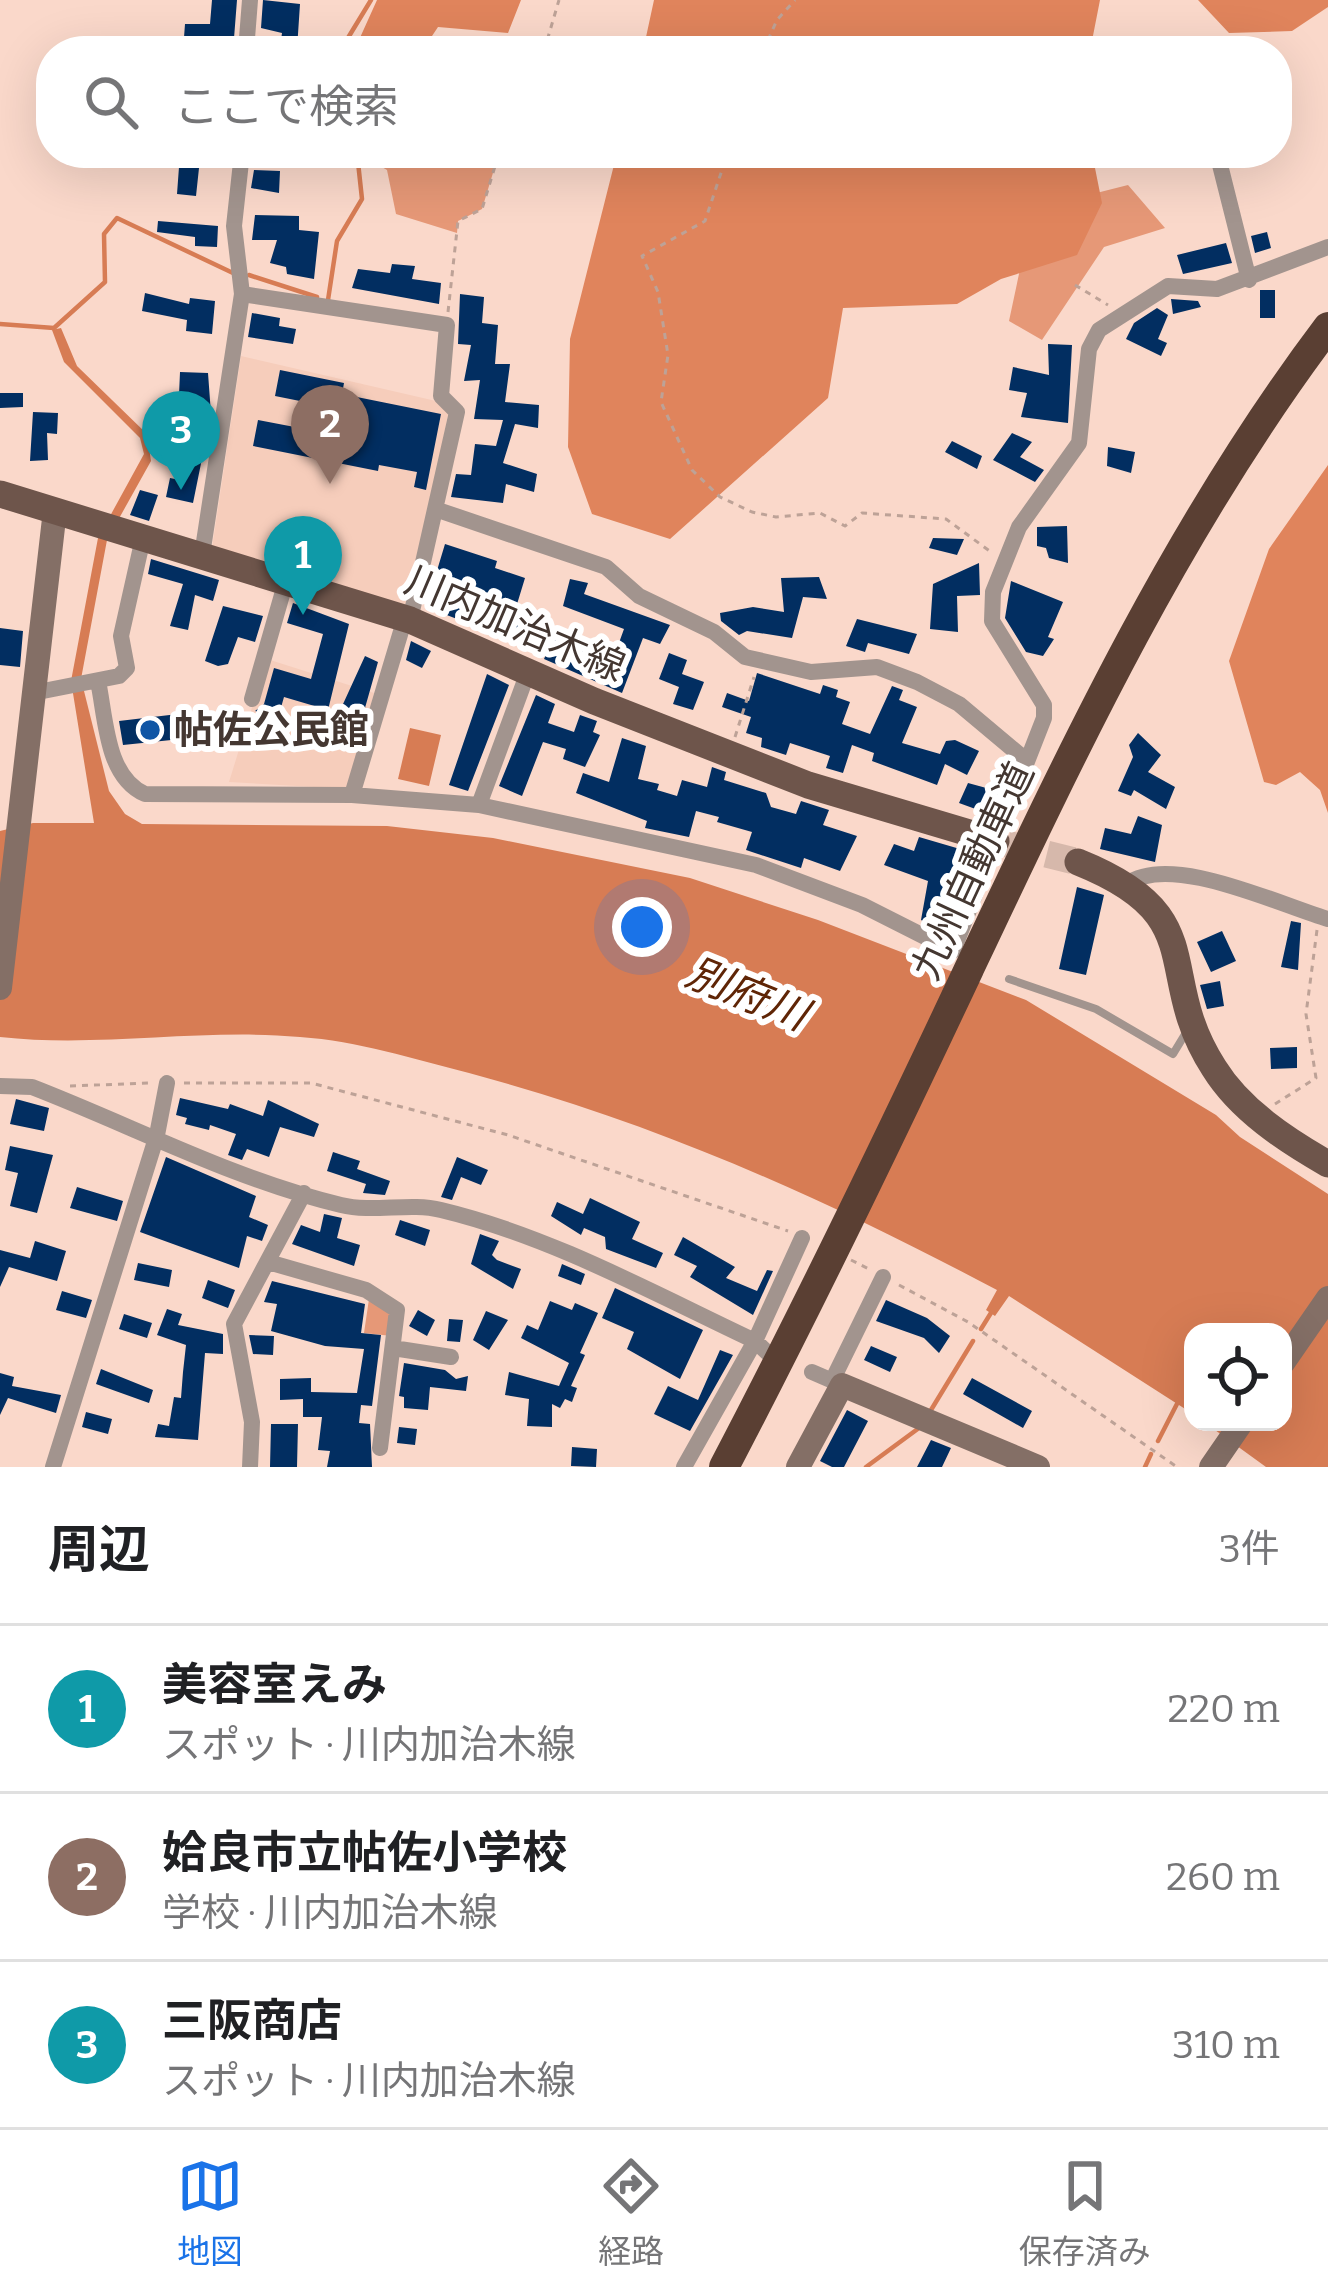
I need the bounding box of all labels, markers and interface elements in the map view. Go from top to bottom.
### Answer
search box [36,36,1292,168]
icon: search [78,69,144,135]
text: ここで検索 [174,80,399,134]
pin: 2 [291,385,369,484]
pin: 3 [142,391,220,490]
pin: 1 [264,516,342,615]
street label: 川内加治木線 [398,557,632,691]
place label: 帖佐公民館 [174,707,369,753]
marker: 帖佐公民館 [137,717,163,743]
street label: 九州自動車道 [903,755,1043,987]
your location [612,897,672,957]
water label: 別府川 [679,947,818,1042]
map controls [1184,1323,1292,1431]
button: locate [1184,1323,1292,1431]
text: 周辺 [48,1519,150,1581]
text: 3件 [1219,1526,1280,1572]
text: 美容室えみ [162,1658,387,1712]
text: 1 [79,1686,95,1732]
text: 220 m [1168,1686,1280,1732]
text: スポット · 川内加治木線 [162,1722,576,1768]
text: 姶良市立帖佐小学校 [162,1826,567,1880]
text: 2 [76,1854,98,1900]
text: 260 m [1166,1854,1280,1900]
text: 学校 · 川内加治木線 [162,1890,498,1936]
text: 三阪商店 [162,1994,342,2048]
text: 3 [76,2022,98,2068]
text: 310 m [1172,2022,1280,2068]
text: スポット · 川内加治木線 [162,2058,576,2104]
tab: 地図 [177,2153,243,2273]
tab: 経路 [598,2153,664,2273]
tab: 保存済み [1019,2153,1151,2273]

